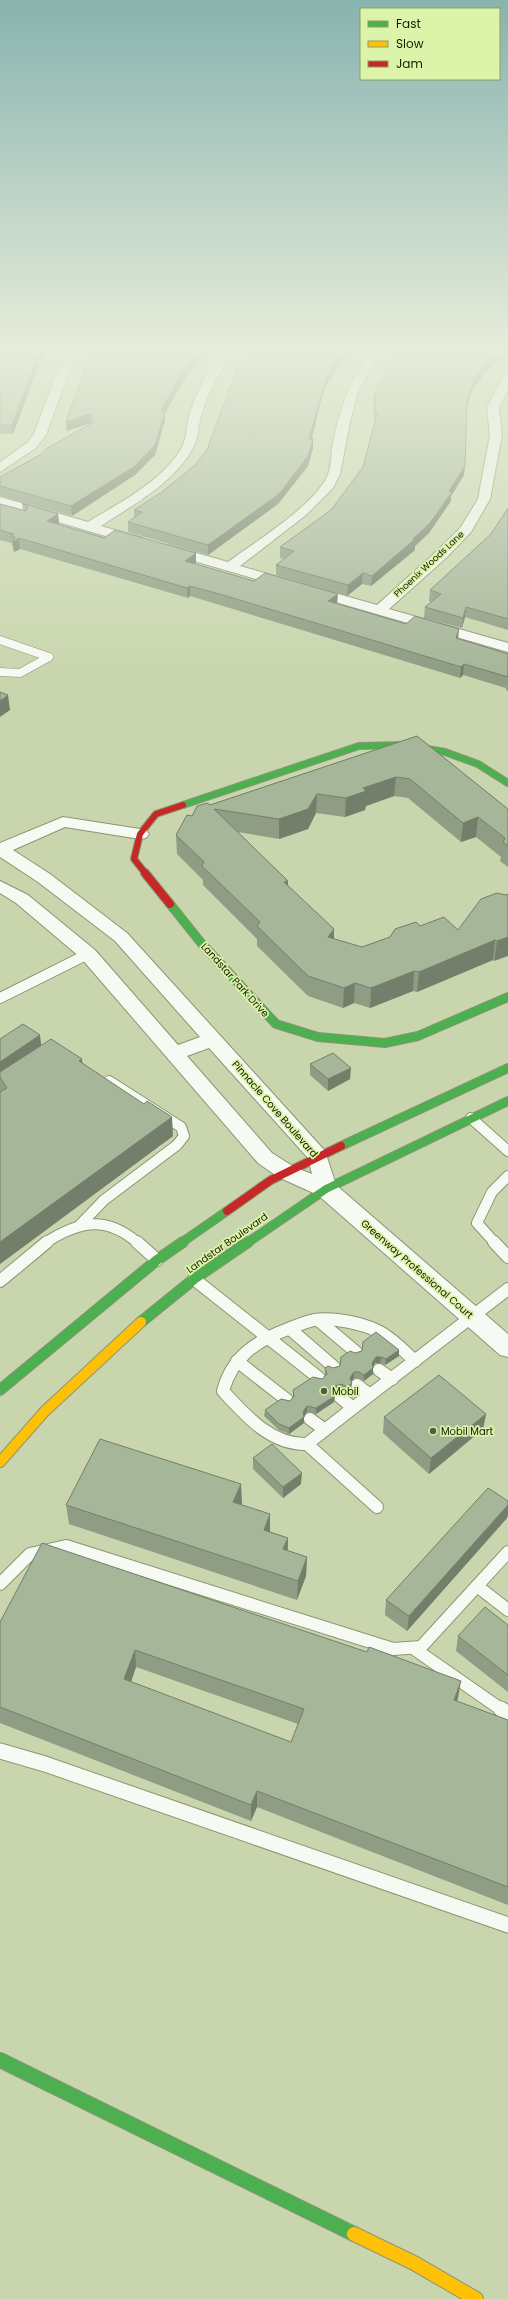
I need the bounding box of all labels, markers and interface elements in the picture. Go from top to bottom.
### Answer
legend [360,8,500,80]
text: Fast [396,15,421,32]
text: Slow [396,35,424,52]
text: Jam [396,55,423,72]
street label: Phoenix Woods Lane [391,528,467,600]
street label: Landstar Park Drive [197,940,273,1020]
street label: Pinnacle Cove Boulevard [229,1057,321,1161]
street label: Landstar Boulevard [183,1209,271,1277]
street label: Greenway Professional Court [358,1216,477,1322]
place label: Mobil [332,1384,359,1399]
marker: Mobil [319,1386,329,1396]
place label: Mobil Mart [441,1424,493,1439]
marker: Mobil Mart [428,1426,438,1436]

